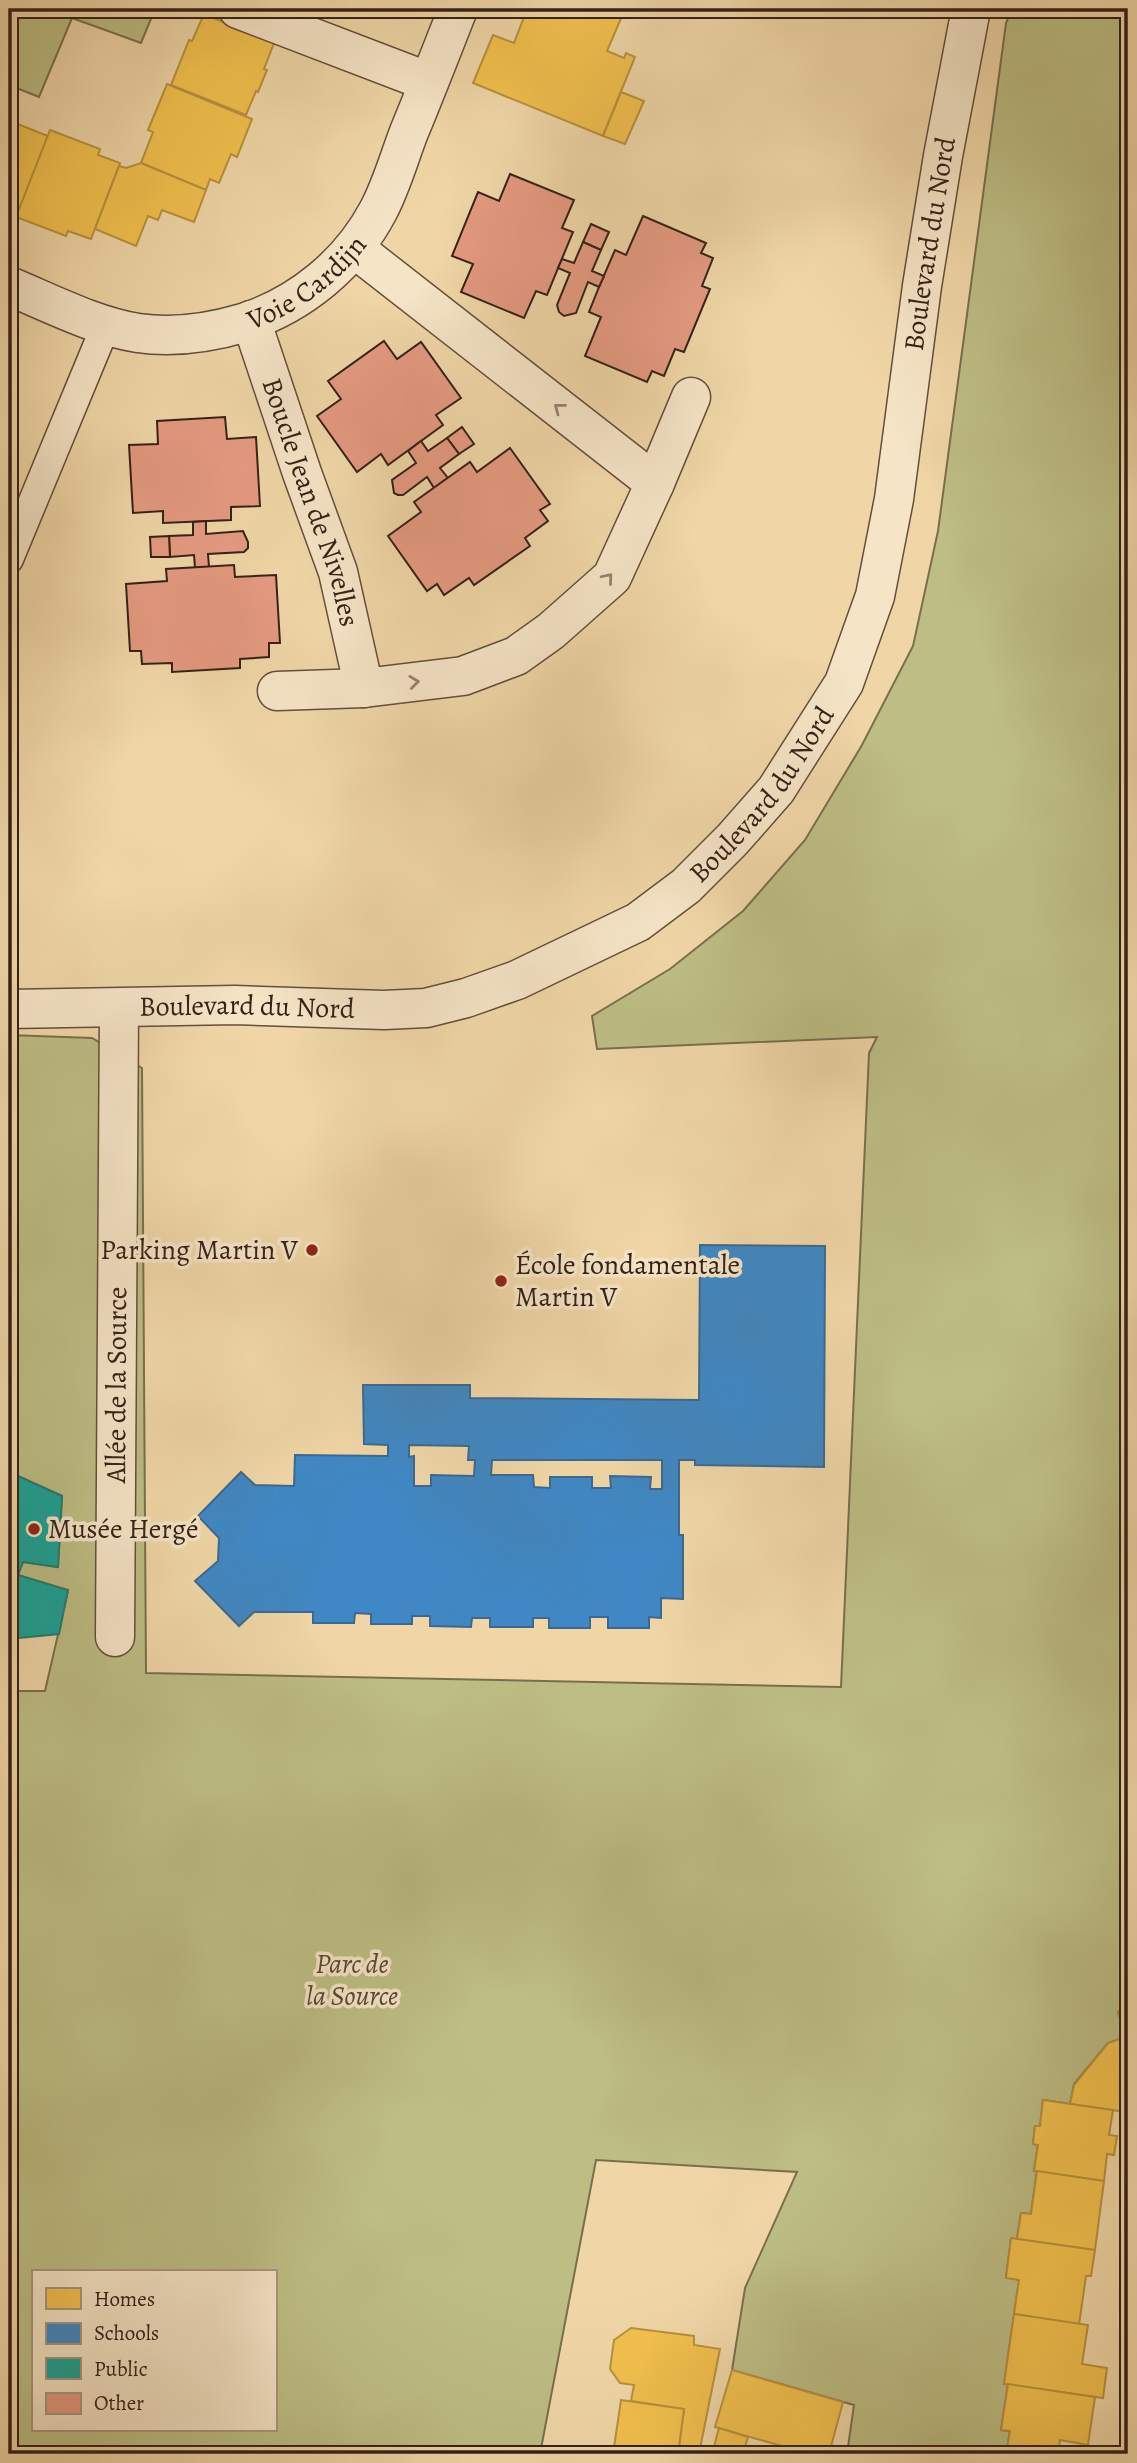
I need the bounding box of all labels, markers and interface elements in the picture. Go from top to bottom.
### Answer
street label: Boulevard du Nord [895,133,965,353]
street label: Voie Cardijn [241,227,375,340]
street label: Boucle Jean de Nivelles [253,373,369,630]
one-way arrow [555,404,567,417]
one-way arrow [600,573,613,586]
one-way arrow [408,675,420,690]
street label: Boulevard du Nord [681,698,844,891]
street label: Boulevard du Nord [139,986,356,1028]
place label: Parking Martin V [100,1231,299,1269]
marker: Parking Martin V [304,1242,320,1258]
place label: École fondamentale Martin V [515,1246,740,1316]
marker: École fondamentale Martin V [493,1273,509,1289]
street label: Allée de la Source [97,1287,136,1484]
place label: Musée Hergé [48,1510,199,1548]
marker: Musée Hergé [26,1521,42,1537]
park label: Parc de la Source [306,1945,398,2015]
legend [32,2270,276,2432]
text: Homes [94,2285,155,2313]
text: Schools [94,2319,159,2347]
text: Public [94,2355,148,2383]
text: Other [94,2389,144,2417]

